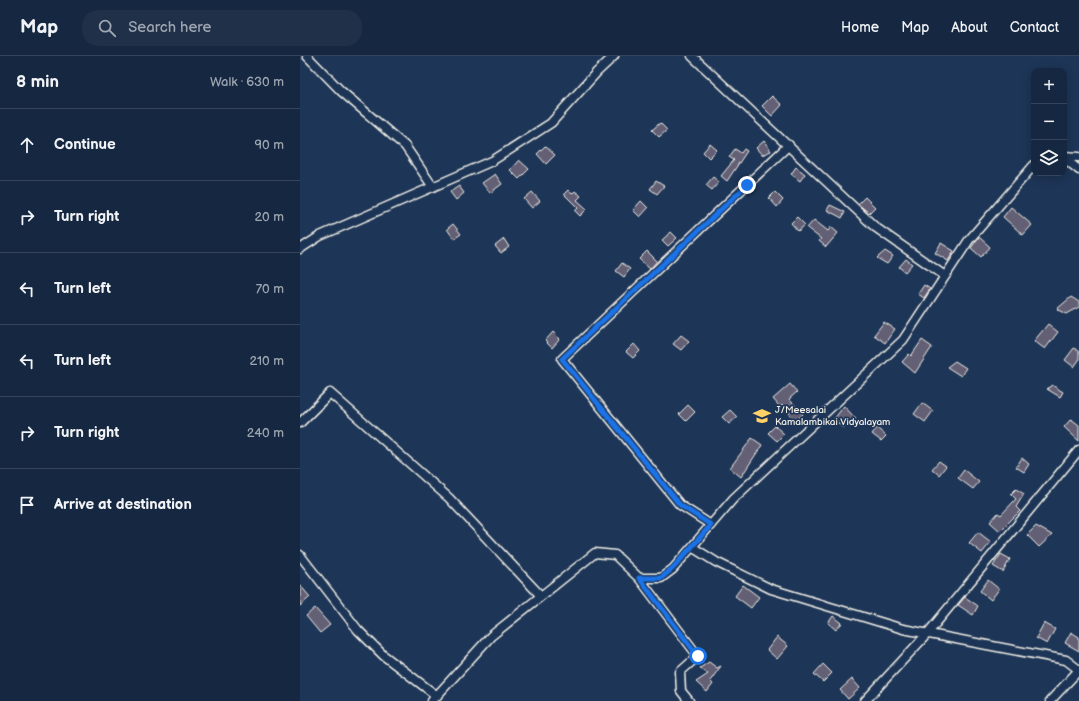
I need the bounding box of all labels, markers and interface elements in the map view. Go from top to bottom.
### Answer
search box [82,10,362,46]
text: Map [20,16,58,39]
icon: search [96,17,118,39]
text: Search here [128,18,211,37]
text: Home [841,19,879,36]
text: Map [901,19,929,36]
text: About [951,19,988,36]
text: Contact [1010,19,1059,36]
map controls [1031,68,1067,176]
button: + [1031,68,1067,104]
text: 8 min [16,72,59,92]
text: Walk · 630 m [210,74,284,90]
button: − [1031,104,1067,140]
icon: ahead [16,134,38,156]
text: Continue [54,135,116,154]
text: 90 m [255,137,284,153]
button: layers [1031,140,1067,176]
route end [738,176,756,194]
icon: right [16,206,38,228]
text: Turn right [54,207,119,226]
text: 20 m [254,209,284,225]
icon: left [16,278,38,300]
text: Turn left [54,279,111,298]
text: 70 m [256,281,284,297]
icon: left [16,350,38,372]
text: Turn left [54,351,111,370]
text: 210 m [250,353,284,369]
place label: J/Meesalai Kamalambikai Vidyalayam [775,404,890,428]
school or university icon: J/Meesalai Kamalambikai Vidyalayam [752,406,772,426]
icon: right [16,422,38,444]
text: Turn right [54,423,119,442]
text: 240 m [247,425,284,441]
icon: arrive [16,494,38,516]
text: Arrive at destination [54,495,192,514]
route start [689,647,707,665]

